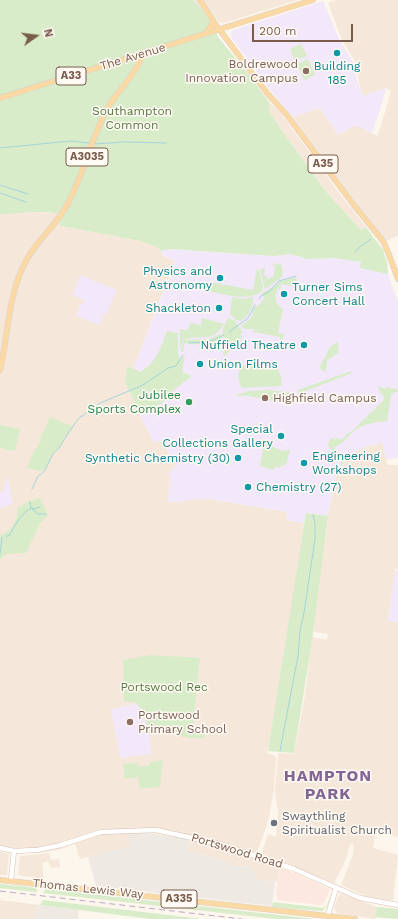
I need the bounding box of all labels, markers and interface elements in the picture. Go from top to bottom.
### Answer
north arrow [16,16,56,56]
scale bar [254,16,355,42]
text: 200 m [259,24,296,38]
text: N [41,27,55,39]
street label: The Avenue [98,40,168,74]
marker: Building 185 [332,48,342,58]
place label: Boldrewood Innovation Campus [185,57,298,85]
place label: Building 185 [314,59,360,87]
marker: Boldrewood Innovation Campus [301,66,311,76]
road number: A33 [56,67,86,85]
park label: Southampton Common [92,104,172,132]
road number: A3035 [66,148,108,166]
road number: A35 [308,155,338,173]
place label: Physics and Astronomy [143,264,212,292]
marker: Physics and Astronomy [215,273,225,283]
place label: Turner Sims Concert Hall [292,280,365,308]
marker: Turner Sims Concert Hall [279,289,289,299]
place label: Shackleton [145,301,211,315]
marker: Shackleton [214,303,224,313]
place label: Nuffield Theatre [200,338,296,352]
marker: Nuffield Theatre [299,340,309,350]
place label: Union Films [208,357,278,371]
marker: Union Films [195,359,205,369]
place label: Jubilee Sports Complex [88,388,181,416]
place label: Highfield Campus [273,391,377,405]
marker: Highfield Campus [260,393,270,403]
marker: Jubilee Sports Complex [184,397,194,407]
place label: Special Collections Gallery [162,422,273,450]
marker: Special Collections Gallery [276,431,286,441]
place label: Engineering Workshops [312,449,380,477]
place label: Synthetic Chemistry (30) [85,451,230,465]
marker: Synthetic Chemistry (30) [233,453,243,463]
marker: Engineering Workshops [299,458,309,468]
place label: Chemistry (27) [256,480,341,494]
marker: Chemistry (27) [243,482,253,492]
park label: Portswood Rec [120,680,208,694]
place label: Portswood Primary School [138,708,227,736]
marker: Portswood Primary School [125,717,135,727]
district label: HAMPTON PARK [284,766,372,804]
place label: Swaythling Spiritualist Church [282,809,392,837]
marker: Swaythling Spiritualist Church [269,818,279,828]
street label: Portswood Road [189,830,285,872]
street label: Thomas Lewis Way [32,876,144,902]
road number: A335 [161,890,197,908]

